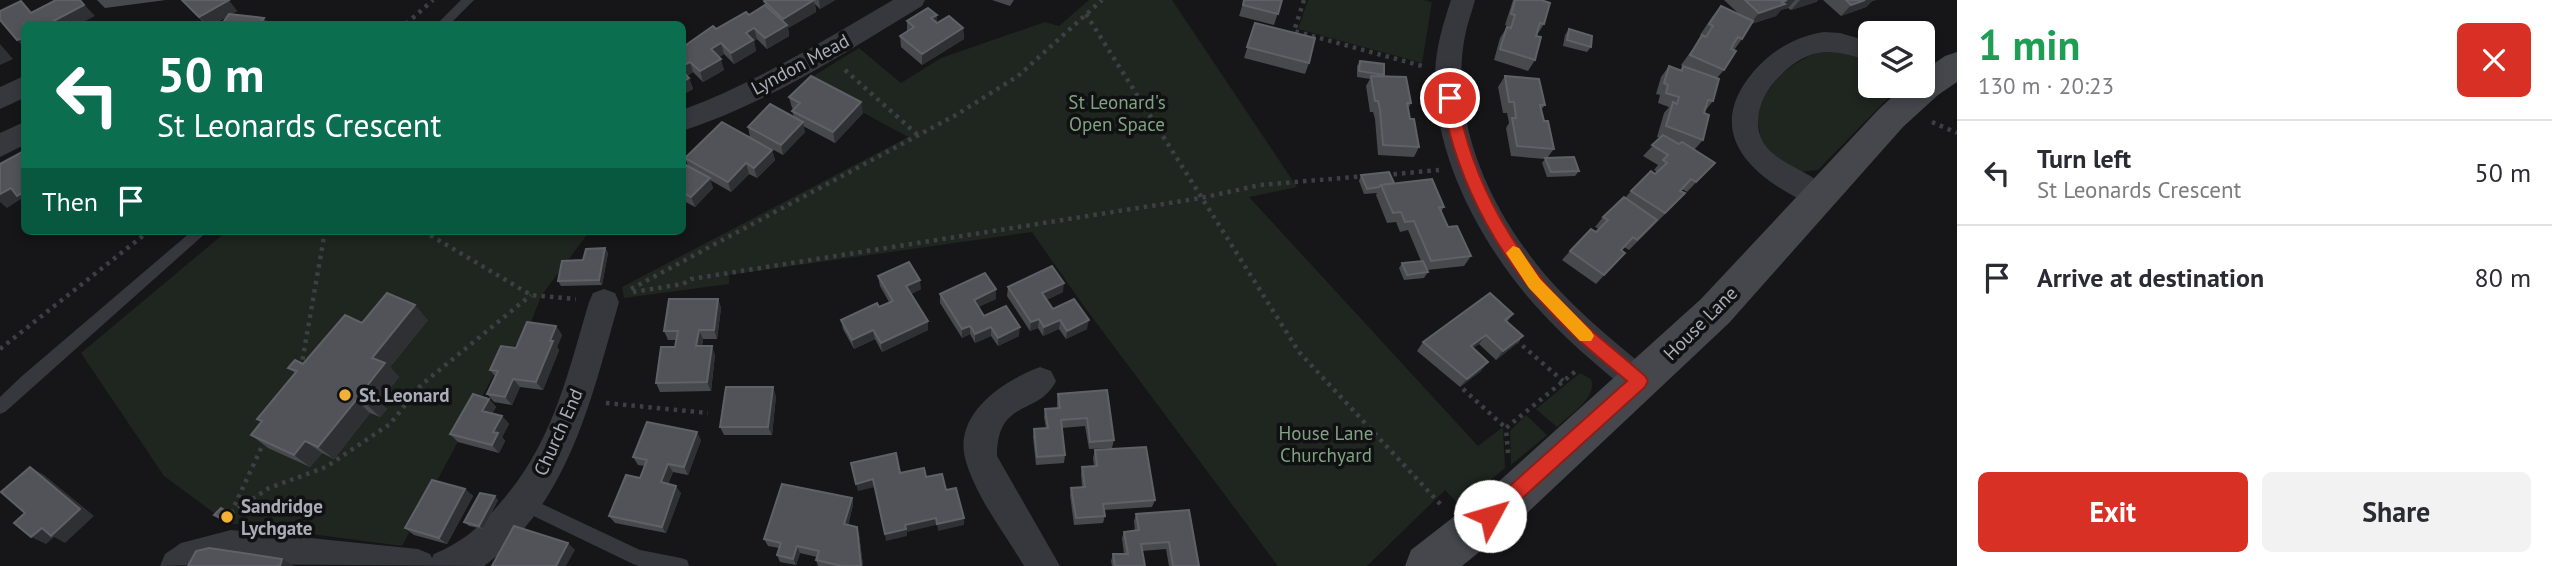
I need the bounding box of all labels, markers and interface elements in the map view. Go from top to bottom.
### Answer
text: 1 min [1978,17,2080,72]
map controls [1858,21,1935,98]
button: layers [1858,21,1935,98]
button: close [2457,23,2531,97]
street label: Lyndon Mead [747,28,853,100]
text: 50 m [157,42,264,106]
icon: left [42,49,133,140]
pin [1420,68,1480,128]
text: 130 m · 20:23 [1978,71,2114,100]
icon: arrive [1431,79,1469,117]
park label: St Leonard's Open Space [1068,90,1166,136]
text: St Leonards Crescent [157,104,441,146]
text: Turn left [2037,142,2131,175]
icon: left [1978,154,2016,192]
text: 50 m [2475,156,2531,189]
text: St Leonards Crescent [2037,175,2241,204]
icon: arrive [112,182,150,220]
text: Then [42,185,98,218]
icon: arrive [1978,259,2016,297]
text: Arrive at destination [2037,261,2264,294]
text: 80 m [2475,261,2531,294]
street label: House Lane [1658,281,1742,365]
place label: St. Leonard [359,383,449,407]
street label: Church End [528,385,588,479]
marker: St. Leonard [337,387,353,403]
park label: House Lane Churchyard [1279,421,1373,467]
button: Exit [1978,472,2248,552]
button: Share [2262,472,2531,552]
position arrow [1453,479,1527,553]
place label: Sandridge Lychgate [241,494,323,540]
marker: Sandridge Lychgate [219,509,235,525]

